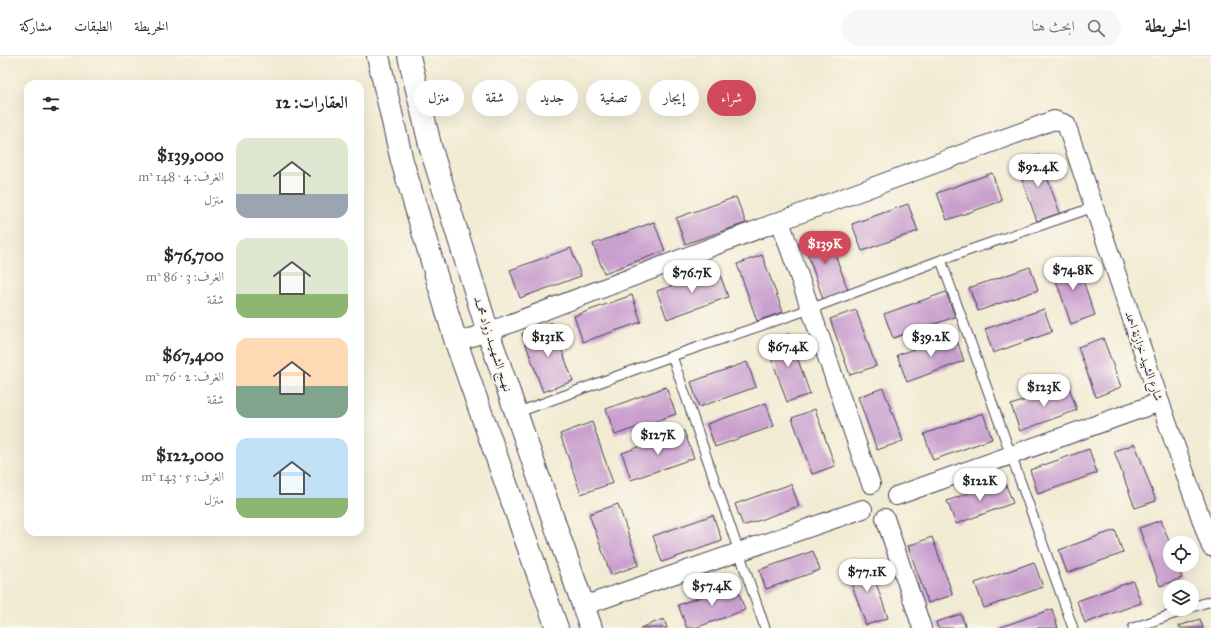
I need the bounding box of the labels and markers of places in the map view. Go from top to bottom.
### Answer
pin: $92.4K [1005,154,1071,188]
pin: $139K [797,231,853,265]
pin: $74.8K [1040,257,1106,291]
pin: $76.7K [659,260,725,294]
pin: $131K [520,324,576,358]
pin: $39.2K [898,324,964,358]
pin: $67.4K [755,334,821,368]
pin: $123K [1016,374,1072,408]
pin: $127K [630,422,686,456]
pin: $122K [952,468,1008,502]
pin: $77.1K [834,559,900,593]
pin: $57.4K [679,573,745,607]

